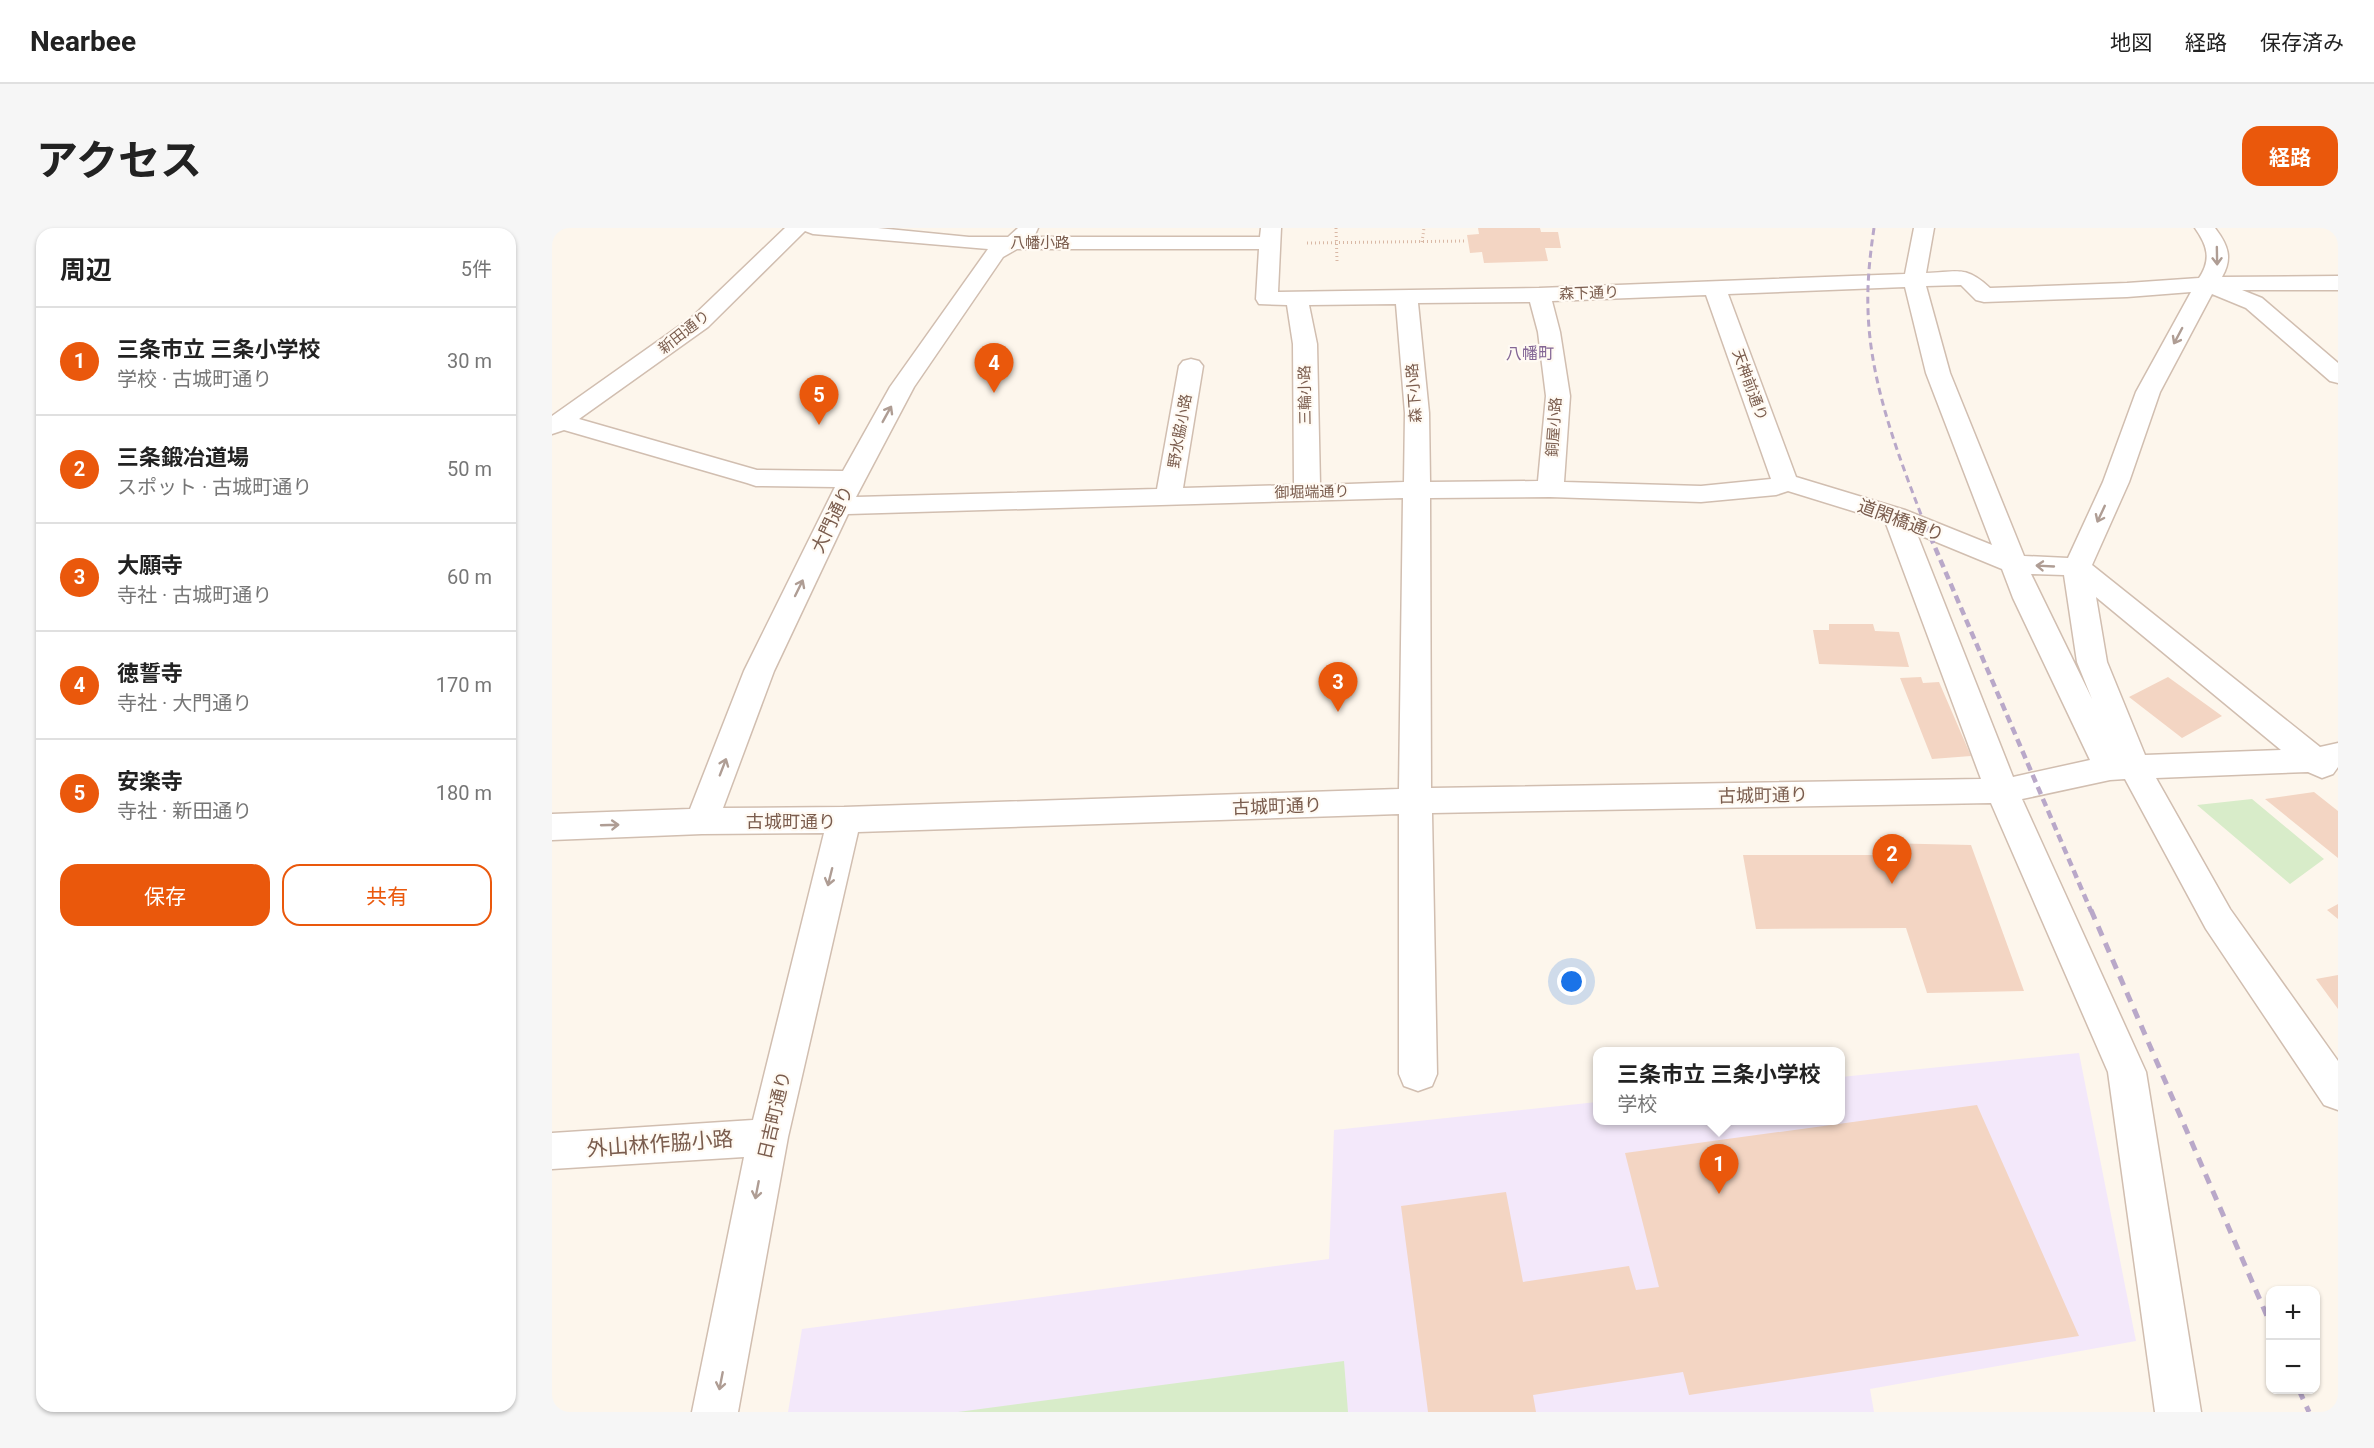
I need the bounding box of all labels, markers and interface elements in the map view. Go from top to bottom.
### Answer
text: Nearbee [30,25,136,58]
text: 地図 [2110,31,2152,55]
text: 経路 [2185,31,2227,55]
text: 保存済み [2260,31,2344,55]
button: 経路 [2242,126,2338,186]
text: アクセス [36,136,202,185]
street label: 八幡小路 [1010,234,1070,252]
one-way arrow [2211,245,2223,265]
text: 周辺 [60,255,112,285]
text: 5件 [461,257,492,281]
street label: 森下通り [1559,283,1619,303]
street label: 新田通り [655,306,713,358]
one-way arrow [2172,326,2183,344]
text: 三条市立 三条小学校 [117,337,320,362]
pin: 4 [974,344,1014,393]
district label: 八幡町 [1506,344,1554,363]
street label: 天神前通り [1729,347,1771,423]
text: 1 [74,349,85,373]
text: 30 m [447,349,492,373]
street label: 森下小路 [1403,362,1425,424]
street label: 三輪小路 [1295,365,1315,425]
text: 学校 · 古城町通り [117,367,272,391]
pin: 5 [800,376,838,425]
street label: 野水脇小路 [1165,392,1195,470]
street label: 銅屋小路 [1543,396,1565,458]
one-way arrow [882,406,894,423]
text: 三条鍛冶道場 [117,445,249,470]
text: 2 [74,457,85,481]
text: 50 m [447,457,492,481]
text: スポット · 古城町通り [117,475,312,499]
street label: 大門通り [807,482,857,556]
street label: 御堀端通り [1274,482,1350,502]
street label: 道閑橋通り [1855,495,1947,545]
one-way arrow [2095,505,2106,523]
text: 大願寺 [117,553,183,578]
one-way arrow [2036,560,2056,571]
text: 3 [74,565,85,589]
text: 60 m [447,565,492,589]
one-way arrow [794,579,806,597]
text: 寺社 · 古城町通り [117,583,272,607]
text: 徳誓寺 [117,661,183,686]
pin: 3 [1318,662,1358,712]
text: 4 [74,673,85,697]
text: 170 m [436,673,492,697]
text: 寺社 · 大門通り [117,691,252,715]
one-way arrow [718,758,729,777]
text: 安楽寺 [117,769,183,794]
text: 5 [74,781,85,805]
text: 180 m [436,781,492,805]
street label: 古城町通り [1718,784,1808,806]
street label: 古城町通り [1232,794,1322,818]
text: 寺社 · 新田通り [117,799,252,823]
street label: 古城町通り [746,811,836,832]
one-way arrow [600,819,620,830]
pin: 2 [1872,834,1912,884]
button: 保存 [60,864,270,926]
button: 共有 [282,864,492,926]
one-way arrow [824,867,836,886]
your location [1557,967,1586,996]
popup [1593,1047,1845,1125]
text: 三条市立 三条小学校 [1617,1062,1821,1087]
street label: 日吉町通り [754,1069,794,1161]
text: 学校 [1617,1092,1657,1116]
street label: 外山林作脇小路 [586,1127,734,1161]
pin: 1 [1700,1144,1738,1194]
one-way arrow [751,1179,762,1199]
map controls [2266,1286,2320,1394]
button: + [2266,1286,2320,1340]
button: − [2266,1340,2320,1394]
one-way arrow [715,1371,726,1391]

